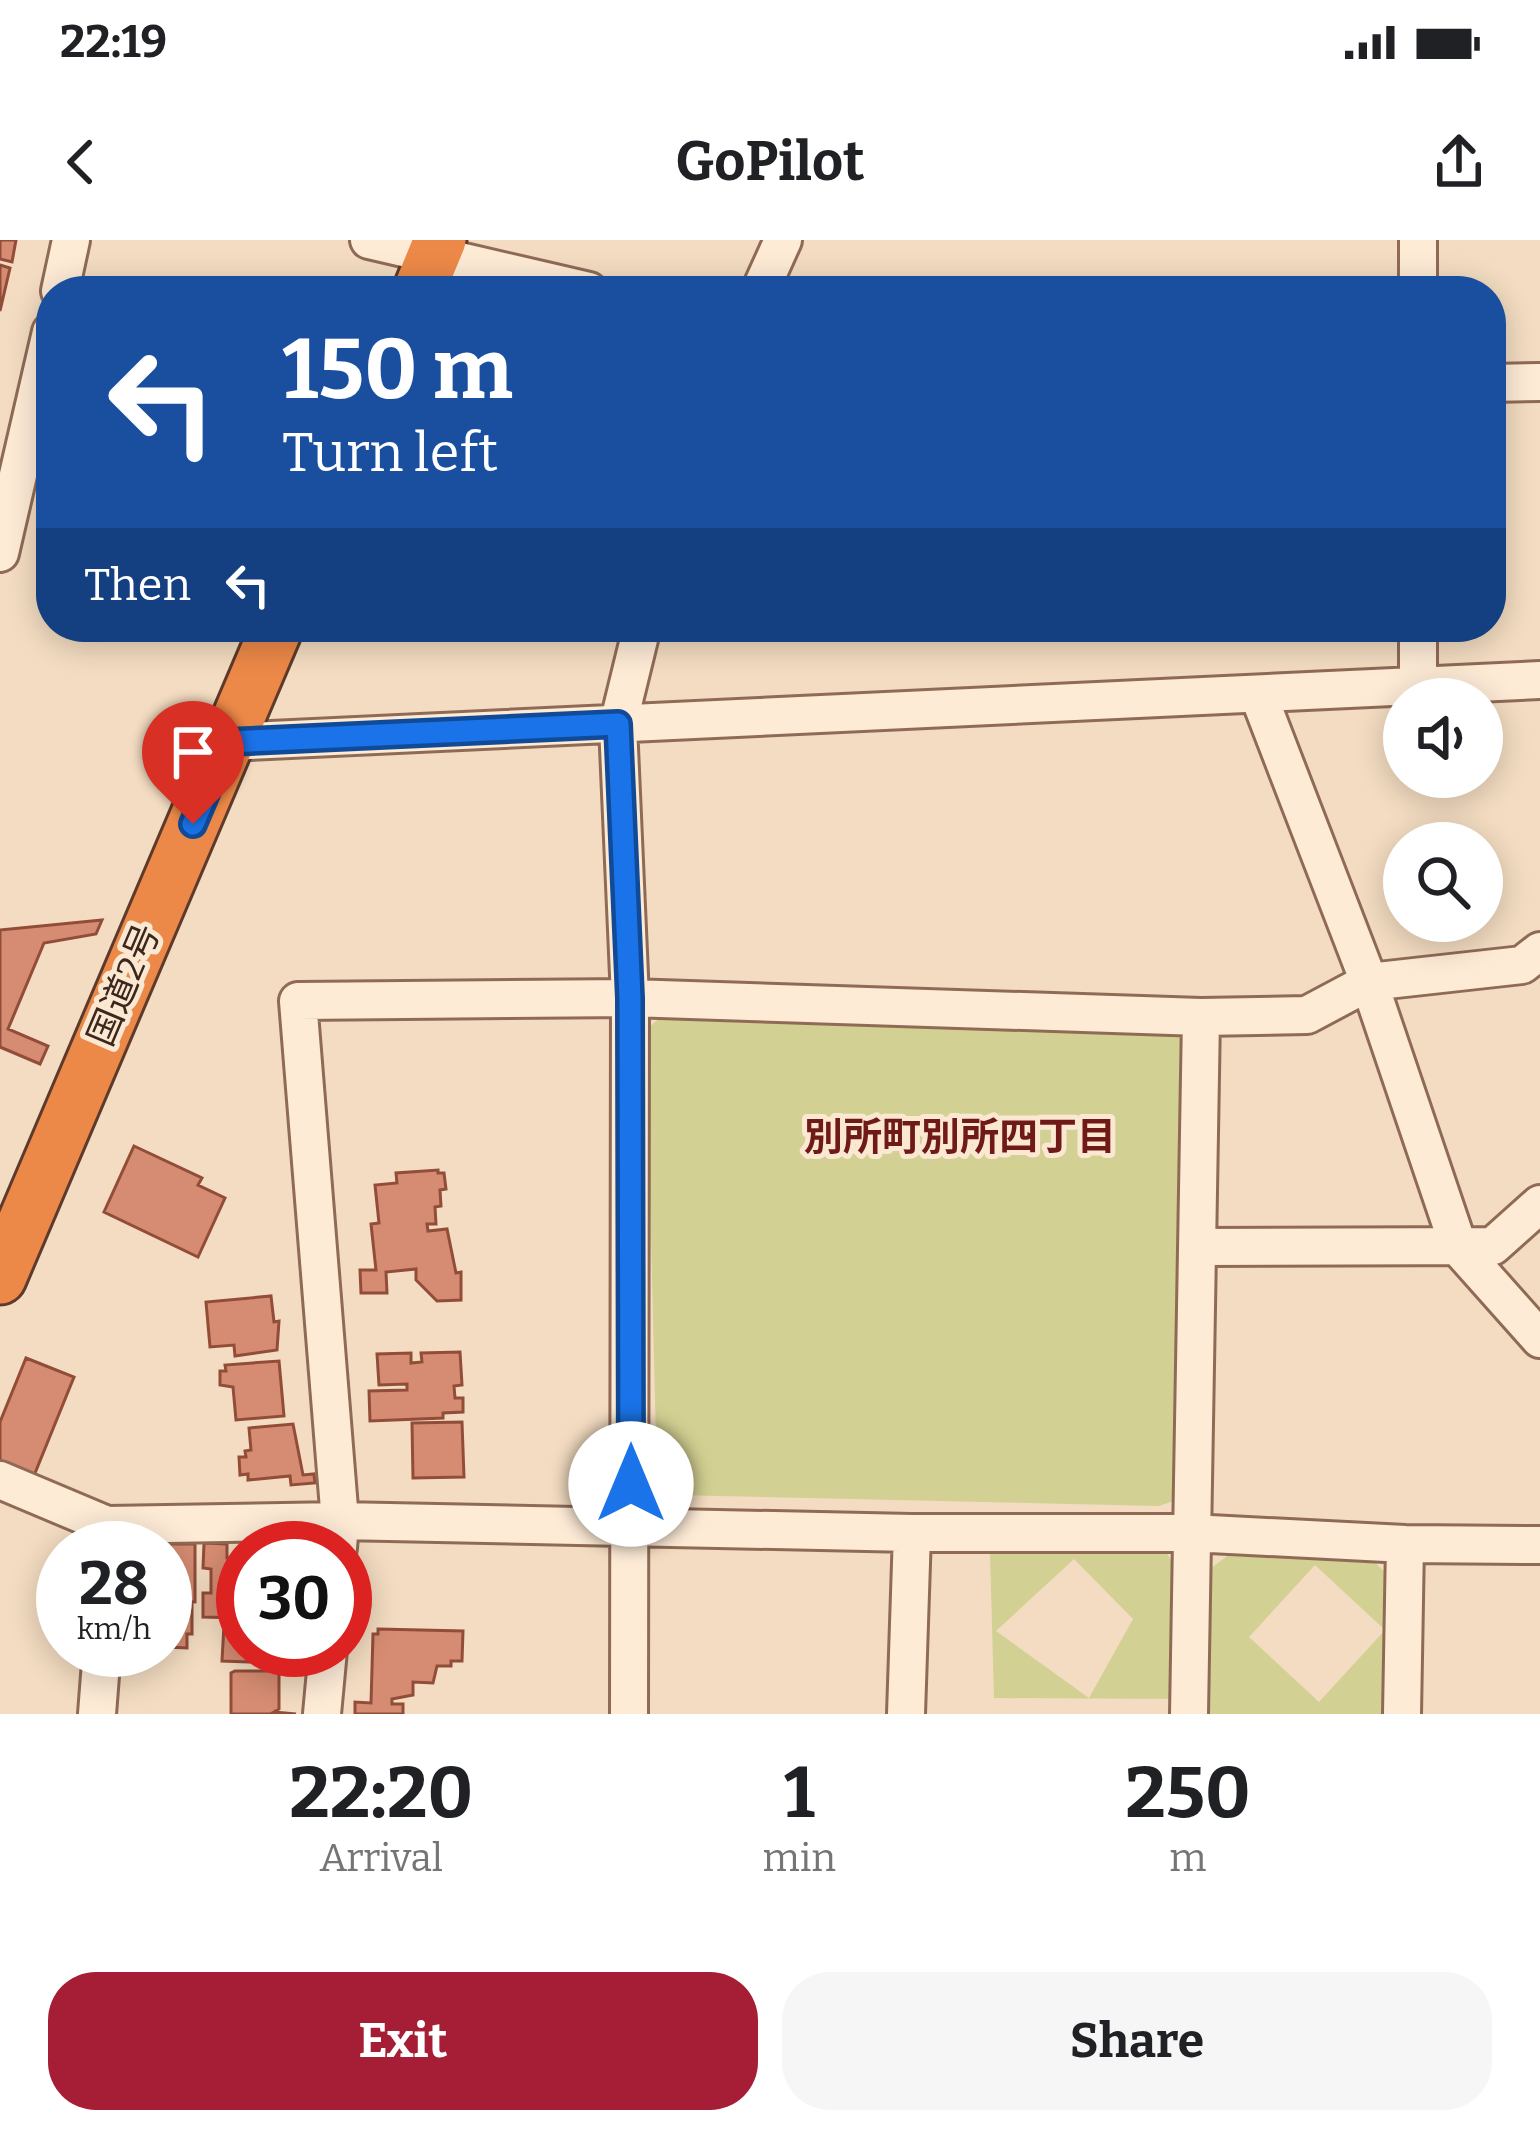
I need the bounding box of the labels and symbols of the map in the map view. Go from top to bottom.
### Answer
pin [142,701,244,824]
street label: 国道2号 [79,918,169,1052]
district label: 別所町別所四丁目 [804,1114,1116,1160]
position arrow [568,1421,694,1547]
speed limit sign: 30 [216,1521,372,1677]

